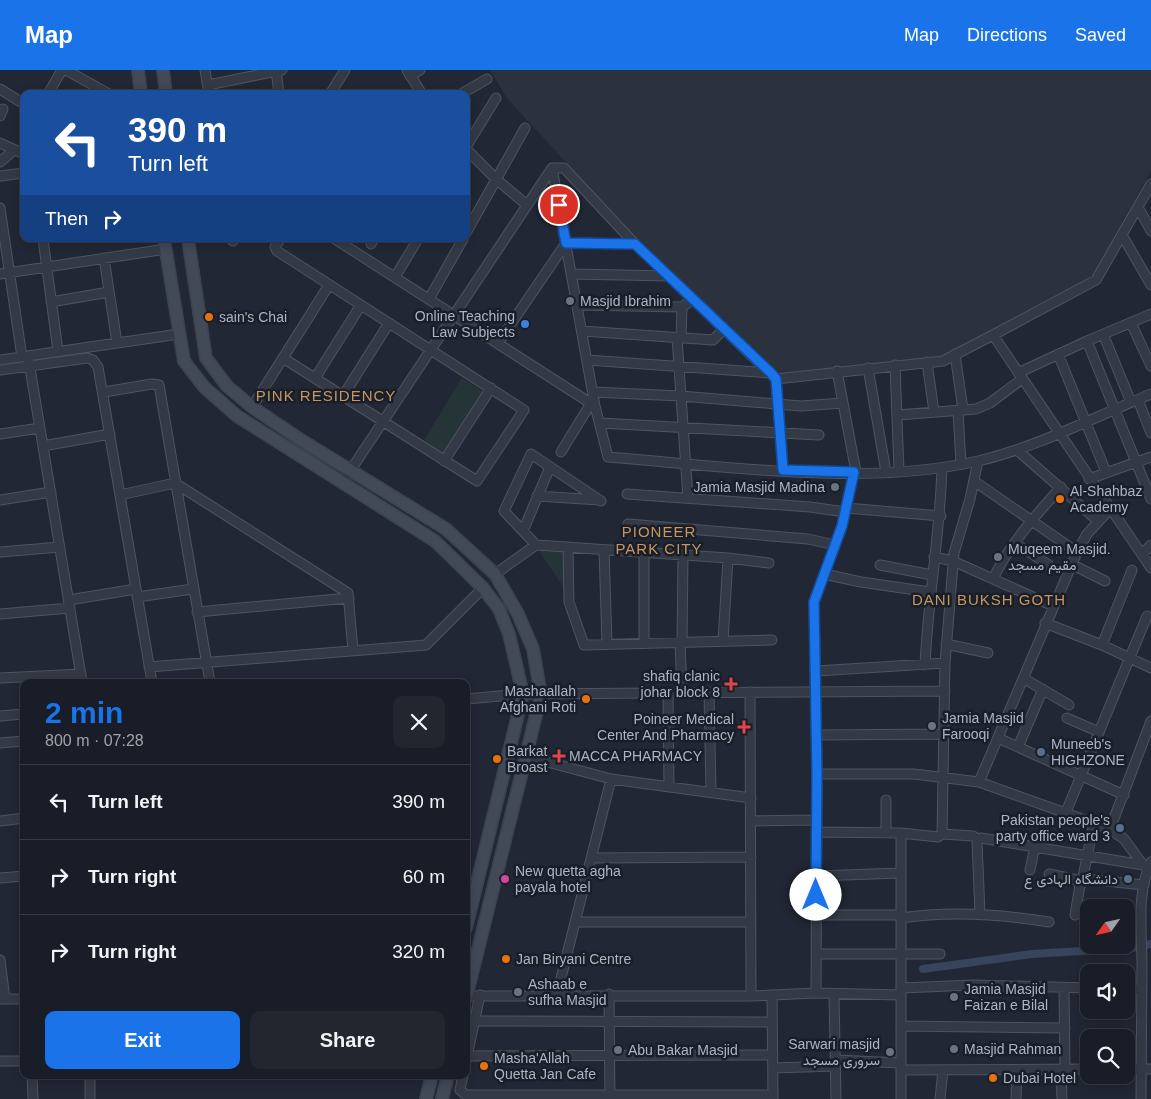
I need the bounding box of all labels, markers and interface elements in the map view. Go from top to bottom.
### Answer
text: Map [25,21,73,48]
text: Map [904,25,939,45]
text: Directions [967,25,1047,45]
text: Saved [1075,25,1126,45]
icon: left [45,110,110,175]
text: 390 m [128,110,227,149]
text: Turn left [128,151,208,176]
pin [538,184,580,226]
icon: arrive [545,191,573,219]
icon: right [98,205,126,233]
text: Then [45,208,88,229]
place label: Masjid Ibrahim [580,293,671,309]
marker: Masjid Ibrahim [564,295,576,307]
place label: Online Teaching Law Subjects [415,308,515,340]
place label: sain's Chai [219,309,287,325]
marker: sain's Chai [203,311,215,323]
marker: Online Teaching Law Subjects [519,318,531,330]
district label: PINK RESIDENCY [256,387,396,404]
place label: Jamia Masjid Madina [694,479,825,495]
marker: Jamia Masjid Madina [829,481,841,493]
place label: Al-Shahbaz Academy [1070,483,1142,515]
marker: Al-Shahbaz Academy [1054,493,1066,505]
district label: PIONEER PARK CITY [615,523,703,557]
place label: Muqeem Masjid. مقیم مسجد [1008,541,1111,574]
marker: Muqeem Masjid. مقیم مسجد [992,551,1004,563]
district label: DANI BUKSH GOTH [912,591,1066,608]
place label: shafiq clanic johar block 8 [640,668,720,700]
marker: shafiq clanic johar block 8 [724,677,738,691]
place label: Mashaallah Afghani Roti [500,683,576,715]
marker: Mashaallah Afghani Roti [580,693,592,705]
text: 2 min [45,696,123,729]
button: close [393,696,445,748]
place label: Jamia Masjid Farooqi [942,710,1024,742]
place label: Poineer Medical Center And Pharmacy [597,711,734,743]
marker: Jamia Masjid Farooqi [926,720,938,732]
marker: Poineer Medical Center And Pharmacy [738,721,750,733]
text: 800 m · 07:28 [45,732,144,749]
place label: Muneeb's HIGHZONE [1051,736,1125,768]
place label: Barkat Broast [507,743,548,775]
marker: Muneeb's HIGHZONE [1035,746,1047,758]
place label: MACCA PHARMACY [569,748,703,764]
marker: MACCA PHARMACY [553,750,565,762]
marker: Barkat Broast [491,753,503,765]
icon: left [45,788,73,816]
text: Turn left [88,791,163,812]
text: 390 m [392,791,445,812]
place label: Pakistan people's party office ward 3 [996,812,1110,844]
marker: Pakistan people's party office ward 3 [1114,822,1126,834]
icon: right [45,863,73,891]
place label: New quetta agha payala hotel [515,863,621,895]
text: Turn right [88,866,176,887]
text: 60 m [403,866,445,887]
position arrow [789,868,841,920]
place label: دانشگاہ الہادی ع [1024,871,1118,890]
marker: New quetta agha payala hotel [499,873,511,885]
marker: دانشگاہ الہادی ع [1122,873,1134,885]
north arrow [1080,899,1135,954]
map controls [1080,899,1135,1084]
icon: right [45,938,73,966]
text: Turn right [88,941,176,962]
text: 320 m [392,941,445,962]
place label: Jan Biryani Centre [516,951,631,967]
marker: Jan Biryani Centre [500,953,512,965]
button: sound [1080,964,1135,1019]
place label: Ashaab e sufha Masjid [528,976,607,1008]
place label: Jamia Masjid Faizan e Bilal [964,981,1048,1013]
marker: Ashaab e sufha Masjid [512,986,524,998]
marker: Jamia Masjid Faizan e Bilal [948,991,960,1003]
button: Exit [45,1011,240,1069]
button: Share [250,1011,445,1069]
button: search [1080,1029,1135,1084]
place label: Sarwari masjid سروری مسجد [788,1036,880,1069]
place label: Masjid Rahman [964,1041,1061,1057]
place label: Abu Bakar Masjid [628,1042,738,1058]
marker: Masjid Rahman [948,1043,960,1055]
marker: Abu Bakar Masjid [612,1044,624,1056]
marker: Sarwari masjid سروری مسجد [884,1046,896,1058]
place label: Masha'Allah Quetta Jan Cafe [494,1050,596,1082]
marker: Masha'Allah Quetta Jan Cafe [478,1060,490,1072]
place label: Dubai Hotel [1003,1070,1076,1086]
marker: Dubai Hotel [987,1072,999,1084]

